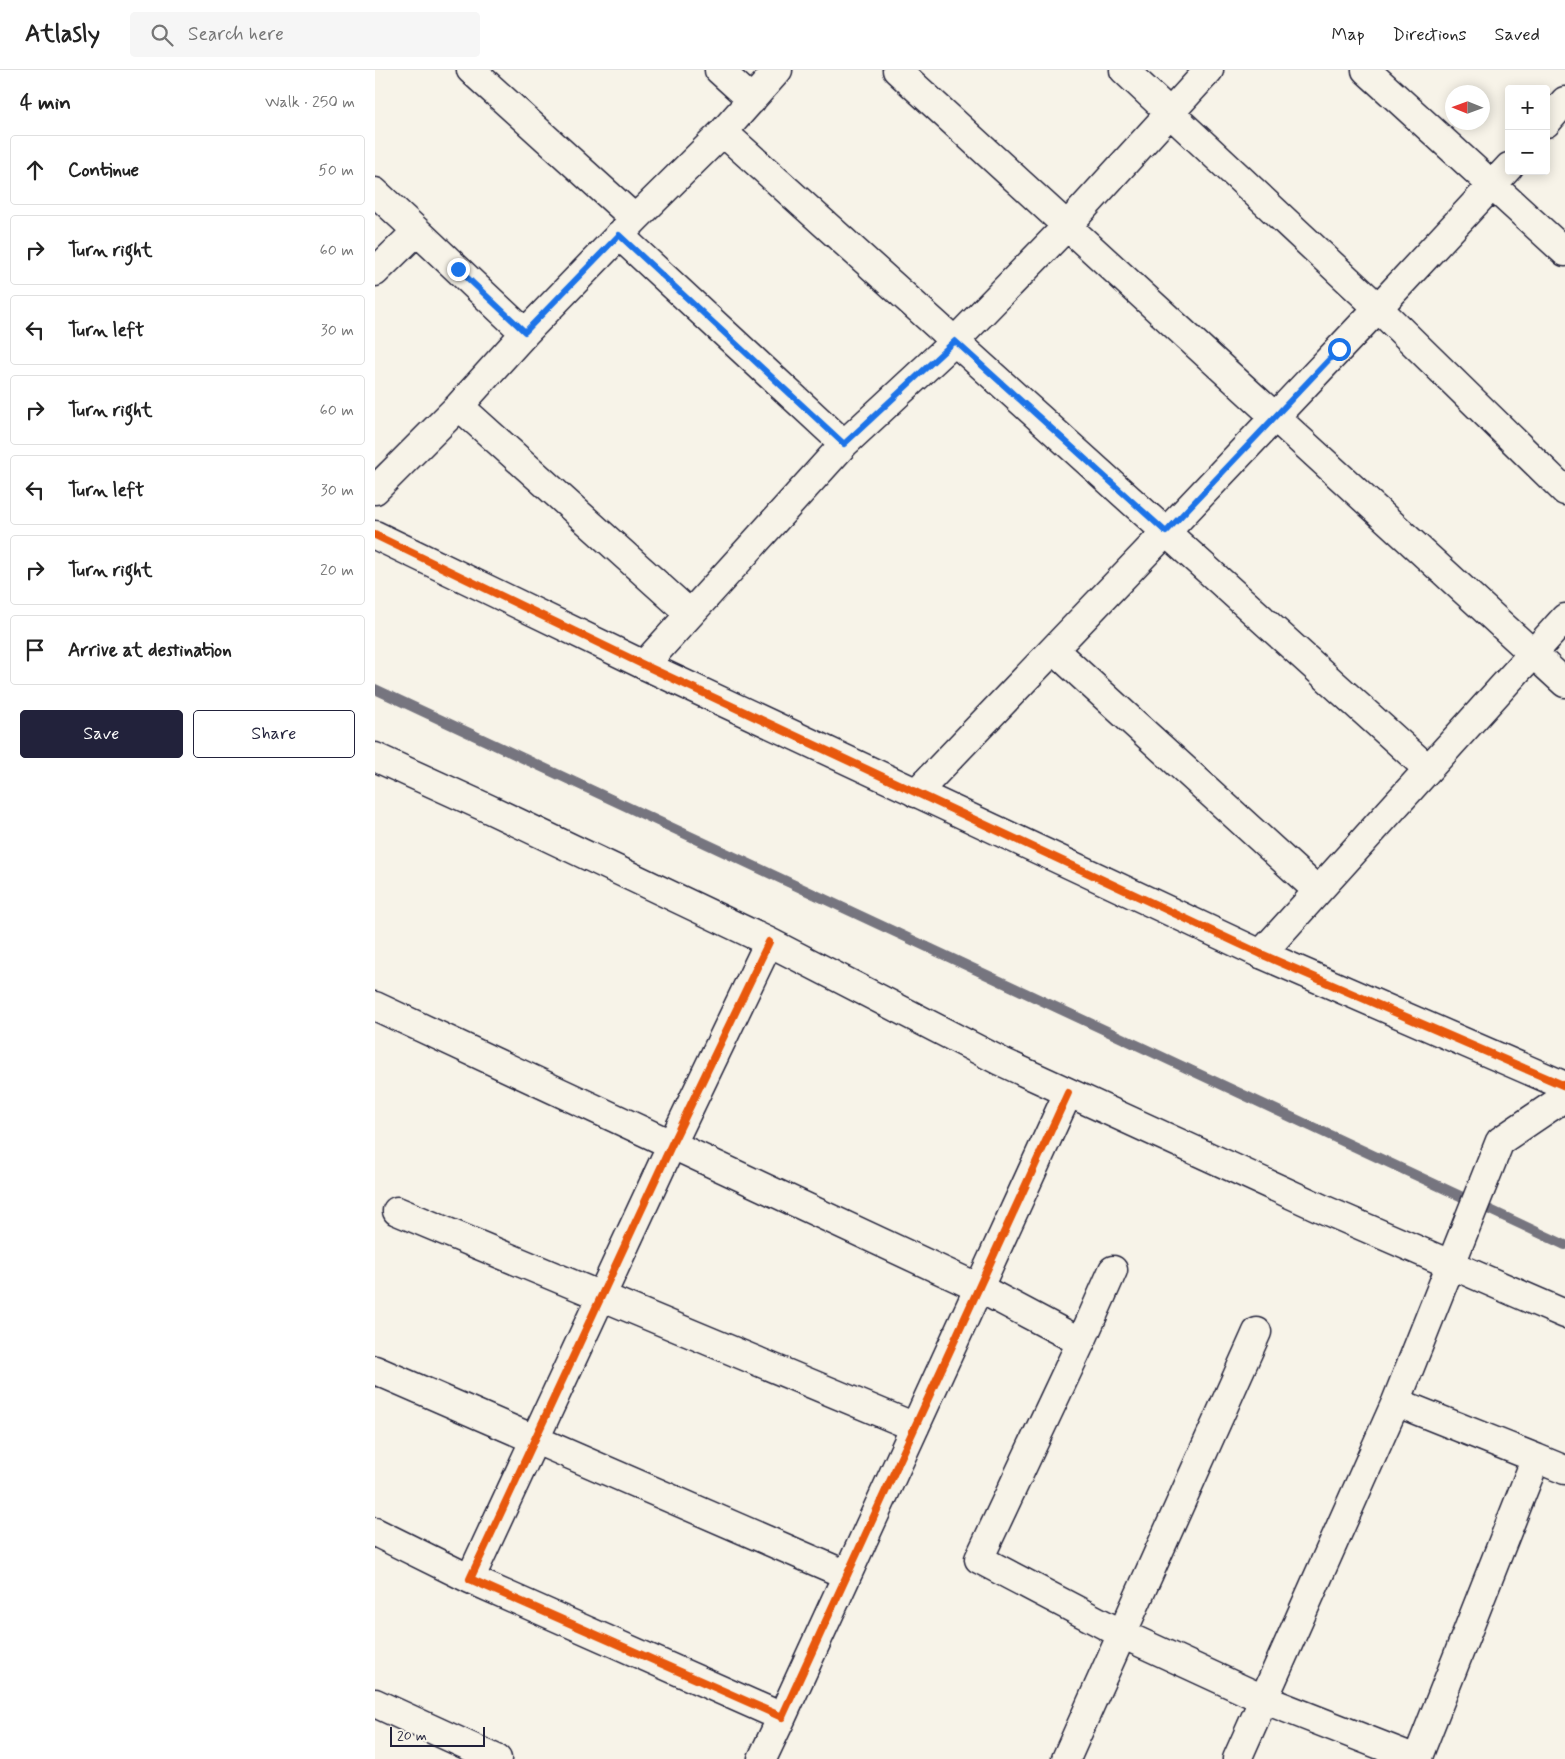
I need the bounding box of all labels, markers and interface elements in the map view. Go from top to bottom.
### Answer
search box [130,12,480,57]
text: Atlasly [25,19,100,50]
icon: search [148,21,176,49]
text: Search here [188,22,284,47]
text: Map [1332,23,1365,47]
text: Directions [1393,23,1467,47]
text: Saved [1495,23,1540,47]
north arrow [1445,85,1490,130]
map controls [1505,85,1550,175]
button: + [1505,85,1550,130]
text: 4 min [20,89,71,117]
text: Walk · 250 m [265,92,355,113]
button: − [1505,130,1550,175]
icon: ahead [21,156,49,184]
text: Continue [68,158,139,183]
text: 50 m [318,160,354,181]
icon: right [21,236,49,264]
text: Turn right [68,238,152,263]
text: 60 m [320,240,354,261]
route end [447,258,470,281]
icon: left [21,316,49,344]
text: Turn left [68,318,144,343]
text: 30 m [321,320,354,341]
route start [1328,338,1351,361]
icon: right [21,396,49,424]
text: Turn right [68,398,152,423]
text: 60 m [320,400,354,421]
icon: left [21,476,49,504]
text: Turn left [68,478,144,503]
text: 30 m [321,480,354,501]
icon: right [21,556,49,584]
text: Turn right [68,558,152,583]
text: 20 m [320,560,354,581]
icon: arrive [21,636,49,664]
text: Arrive at destination [68,638,232,663]
button: Save [20,710,183,758]
button: Share [193,710,355,758]
scale bar [390,1724,485,1747]
text: 20 m [397,1727,427,1745]

